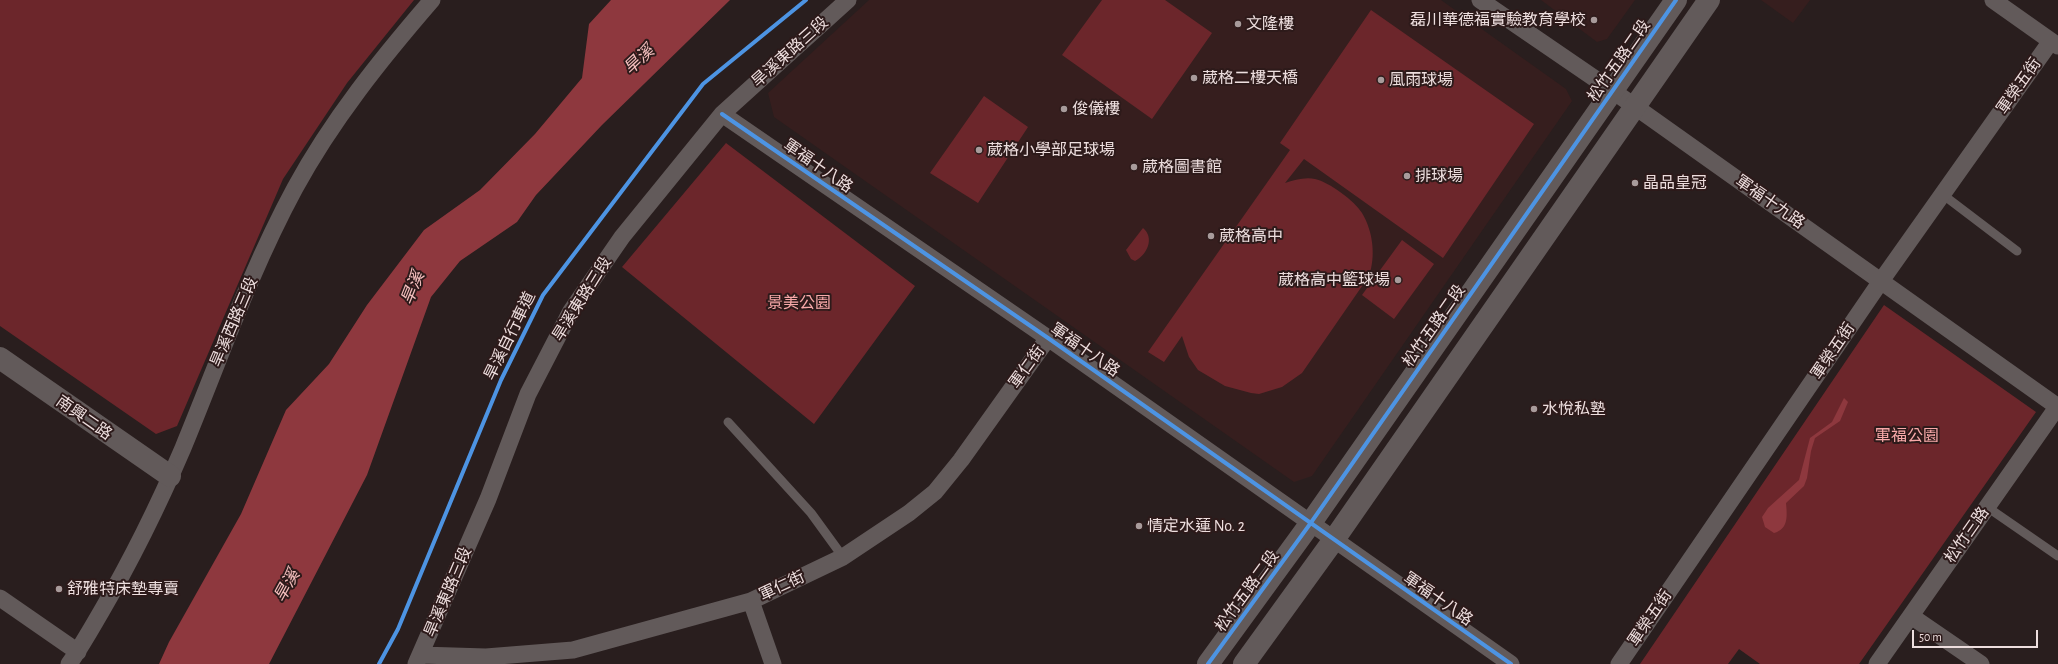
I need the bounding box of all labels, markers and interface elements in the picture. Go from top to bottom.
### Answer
place label: 磊川華德福實驗教育學校 [1410,10,1586,30]
street label: 旱溪東路三段 [748,13,832,91]
place label: 文隆樓 [1246,14,1294,34]
marker: 磊川華德福實驗教育學校 [1589,15,1599,25]
street label: 松竹五路二段 [1584,16,1654,106]
marker: 文隆樓 [1233,19,1243,29]
water label: 旱溪 [620,41,658,79]
street label: 軍榮五街 [1993,54,2045,118]
place label: 葳格二樓天橋 [1202,68,1298,88]
place label: 風雨球場 [1389,70,1453,90]
marker: 葳格二樓天橋 [1189,73,1199,83]
marker: 風雨球場 [1376,75,1386,85]
place label: 俊儀樓 [1072,99,1120,119]
marker: 俊儀樓 [1059,104,1069,114]
street label: 軍福十八路 [780,135,856,197]
place label: 葳格小學部足球場 [987,140,1115,160]
marker: 葳格小學部足球場 [974,145,984,155]
place label: 葳格圖書館 [1142,157,1222,177]
marker: 葳格圖書館 [1129,162,1139,172]
place label: 排球場 [1415,166,1463,186]
marker: 排球場 [1402,171,1412,181]
street label: 軍福十九路 [1732,171,1808,233]
place label: 晶品皇冠 [1643,173,1707,193]
marker: 晶品皇冠 [1630,178,1640,188]
place label: 葳格高中 [1219,226,1283,246]
marker: 葳格高中 [1206,231,1216,241]
street label: 旱溪東路三段 [548,253,616,345]
water label: 旱溪 [397,268,429,308]
place label: 葳格高中籃球場 [1278,270,1390,290]
street label: 旱溪西路三段 [206,274,262,370]
marker: 葳格高中籃球場 [1393,275,1403,285]
street label: 松竹五路二段 [1399,281,1469,371]
street label: 旱溪自行車道 [480,289,540,383]
park label: 景美公園 [767,293,831,313]
street label: 軍福十八路 [1047,319,1123,381]
street label: 軍榮五街 [1807,319,1859,383]
street label: 軍仁街 [1005,342,1049,392]
street label: 南興二路 [52,392,116,444]
place label: 水悅私塾 [1542,399,1606,419]
marker: 水悅私塾 [1529,404,1539,414]
park label: 軍福公園 [1875,426,1939,446]
street label: 松竹三路 [1941,503,1993,567]
place label: 情定水蓮 No. 2 [1147,516,1245,536]
marker: 情定水蓮 No. 2 [1134,521,1144,531]
street label: 旱溪東路三段 [420,544,476,640]
street label: 松竹五路二段 [1211,547,1283,635]
water label: 旱溪 [270,566,304,606]
street label: 軍仁街 [756,567,808,605]
street label: 軍福十八路 [1400,568,1476,630]
place label: 舒雅特床墊專賣 [67,579,179,599]
marker: 舒雅特床墊專賣 [54,584,64,594]
street label: 軍榮五街 [1624,586,1676,650]
scale bar [1914,622,2040,648]
text: 50 m [1919,631,1942,643]

